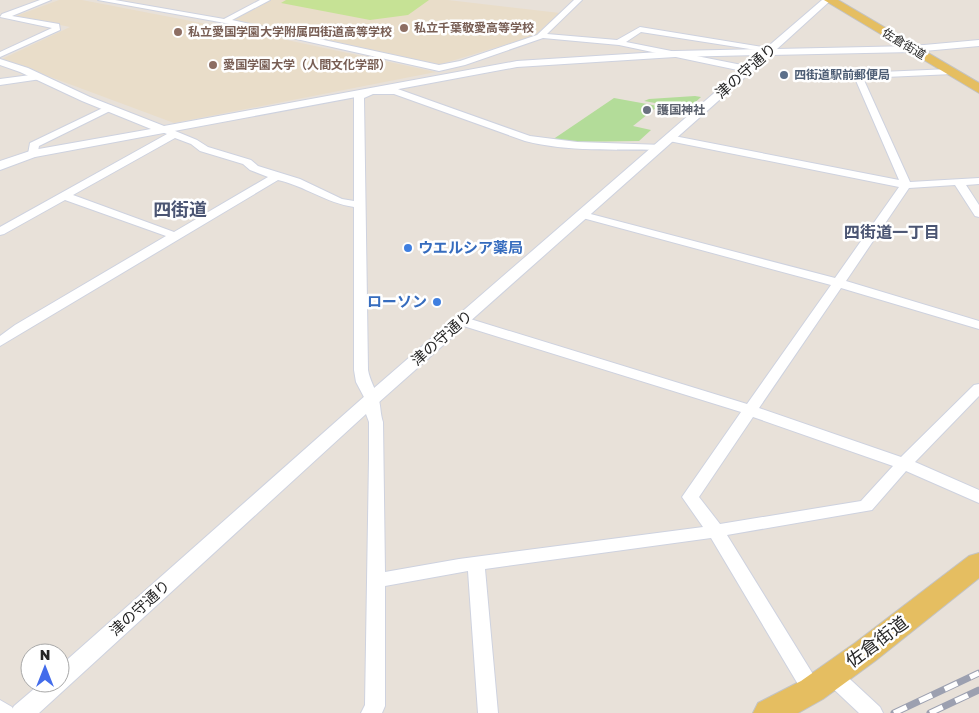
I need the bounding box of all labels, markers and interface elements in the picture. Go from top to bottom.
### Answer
place label: 私立千葉敬愛高等学校 [414,20,534,35]
marker: 私立千葉敬愛高等学校 [398,22,410,34]
place label: 私立愛国学園大学附属四街道高等学校 [188,24,392,39]
street label: 佐倉街道 [880,25,929,62]
marker: 私立愛国学園大学附属四街道高等学校 [172,26,184,38]
street label: 津の守通り [711,39,780,102]
place label: 愛国学園大学（人間文化学部） [223,57,391,72]
marker: 愛国学園大学（人間文化学部） [207,59,219,71]
place label: 四街道駅前郵便局 [794,67,890,82]
marker: 四街道駅前郵便局 [778,69,790,81]
place label: 護国神社 [657,102,705,117]
marker: 護国神社 [641,104,653,116]
district label: 四街道 [153,198,207,220]
district label: 四街道一丁目 [844,222,940,242]
place label: ウエルシア薬局 [418,238,523,256]
marker: ウエルシア薬局 [402,242,414,254]
place label: ローソン [367,292,427,310]
marker: ローソン [431,296,443,308]
street label: 津の守通り [407,306,476,369]
street label: 津の守通り [105,575,173,639]
street label: 佐倉街道 [841,611,912,672]
north arrow [20,643,70,693]
text: N [40,646,50,663]

